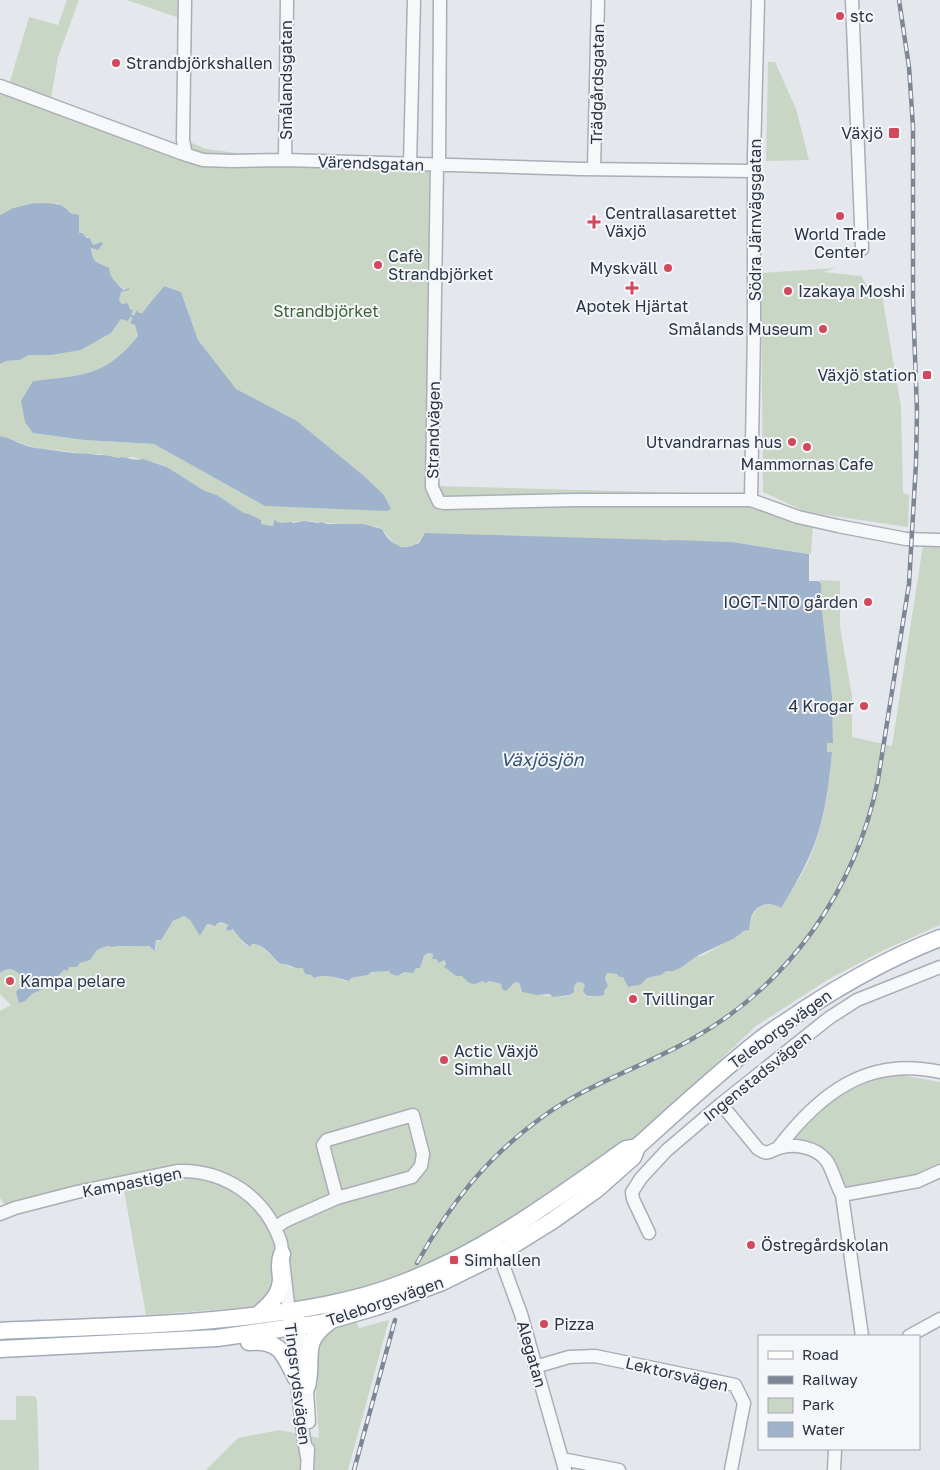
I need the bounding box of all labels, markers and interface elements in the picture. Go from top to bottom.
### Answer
place label: stc [850,6,874,26]
marker: stc [834,10,846,22]
street label: Smålandsgatan [276,20,296,140]
street label: Trädgårdsgatan [586,23,608,145]
place label: Strandbjörkshallen [126,53,273,73]
marker: Strandbjörkshallen [110,57,122,69]
place label: Växjö [841,123,883,143]
marker: Växjö [887,126,901,140]
street label: Södra Järnvägsgatan [745,139,765,301]
street label: Värendsgatan [317,151,425,175]
place label: Centrallasarettet Växjö [605,203,737,241]
marker: World Trade Center [834,210,846,222]
marker: Centrallasarettet Växjö [587,215,601,229]
place label: World Trade Center [794,224,886,262]
place label: Cafè Strandbjörket [388,246,494,284]
place label: Myskväll [590,258,658,278]
marker: Cafè Strandbjörket [372,259,384,271]
marker: Myskväll [662,262,674,274]
place label: Izakaya Moshi [798,281,905,301]
marker: Apotek Hjärtat [626,282,638,294]
marker: Izakaya Moshi [782,285,794,297]
place label: Apotek Hjärtat [576,296,688,316]
park label: Strandbjörket [273,301,379,321]
place label: Smålands Museum [668,319,813,339]
marker: Smålands Museum [817,323,829,335]
place label: Växjö station [817,365,917,385]
marker: Växjö station [921,369,933,381]
street label: Strandvägen [422,381,444,479]
place label: Utvandrarnas hus [646,432,782,452]
marker: Utvandrarnas hus [786,436,798,448]
marker: Mammornas Cafe [801,441,813,453]
place label: Mammornas Cafe [740,454,874,474]
place label: IOGT-NTO gården [723,592,858,612]
marker: IOGT-NTO gården [862,596,874,608]
place label: 4 Krogar [788,696,854,716]
marker: 4 Krogar [858,700,870,712]
water label: Växjösjön [500,748,584,770]
place label: Kampa pelare [20,971,126,991]
marker: Kampa pelare [4,975,16,987]
street label: Teleborgsvägen [725,985,835,1073]
place label: Tvillingar [643,989,714,1009]
marker: Tvillingar [627,993,639,1005]
street label: Ingenstadsvägen [699,1026,815,1126]
place label: Actic Växjö Simhall [454,1041,538,1079]
marker: Actic Växjö Simhall [438,1054,450,1066]
street label: Kampastigen [80,1163,184,1201]
place label: Östregårdskolan [761,1235,889,1255]
marker: Östregårdskolan [745,1239,757,1251]
place label: Simhallen [464,1250,541,1270]
marker: Simhallen [448,1254,460,1266]
street label: Teleborgsvägen [324,1272,446,1330]
place label: Pizza [554,1314,594,1334]
street label: Alegatan [513,1318,551,1390]
marker: Pizza [538,1318,550,1330]
street label: Tingsrydsvägen [281,1322,315,1446]
legend [758,1335,920,1450]
text: Road [802,1345,839,1363]
street label: Lektorsvägen [624,1352,730,1396]
text: Railway [802,1370,858,1388]
text: Park [802,1395,835,1413]
text: Water [802,1420,845,1438]

